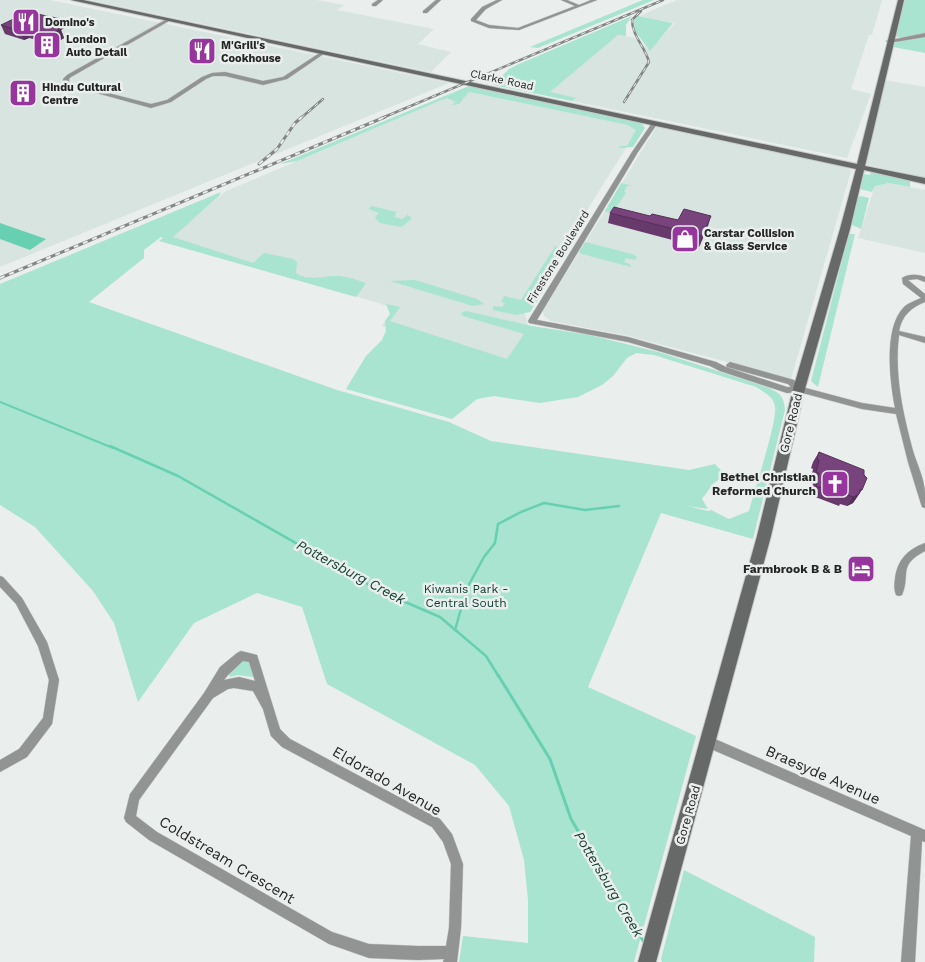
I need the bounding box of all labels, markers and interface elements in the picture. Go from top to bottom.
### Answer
restaurant icon: Domino's [11,7,41,37]
place label: Domino's [45,16,95,29]
building icon: London Auto Detail [32,30,62,60]
place label: London Auto Detail [66,33,127,59]
restaurant icon: M'Grill's Cookhouse [187,36,217,66]
place label: M'Grill's Cookhouse [221,39,281,65]
street label: Clarke Road [469,67,535,93]
building icon: Hindu Cultural Centre [8,78,38,108]
place label: Hindu Cultural Centre [42,81,121,107]
street label: Firestone Boulevard [524,208,592,306]
shop icon: Carstar Collision & Glass Service [670,224,700,254]
place label: Carstar Collision & Glass Service [704,227,794,253]
street label: Gore Road [777,392,805,454]
church icon: Bethel Christian Reformed Church [820,469,850,499]
place label: Bethel Christian Reformed Church [712,470,816,498]
water label: Pottersburg Creek [294,537,408,608]
hotel icon: Farmbrook B & B [846,554,876,584]
place label: Farmbrook B & B [743,562,842,576]
park label: Kiwanis Park - Central South [424,582,508,610]
street label: Eldorado Avenue [329,742,445,820]
street label: Braesyde Avenue [763,742,883,808]
street label: Gore Road [673,784,703,846]
street label: Coldstream Crescent [156,812,299,908]
water label: Pottersburg Creek [571,828,647,940]

